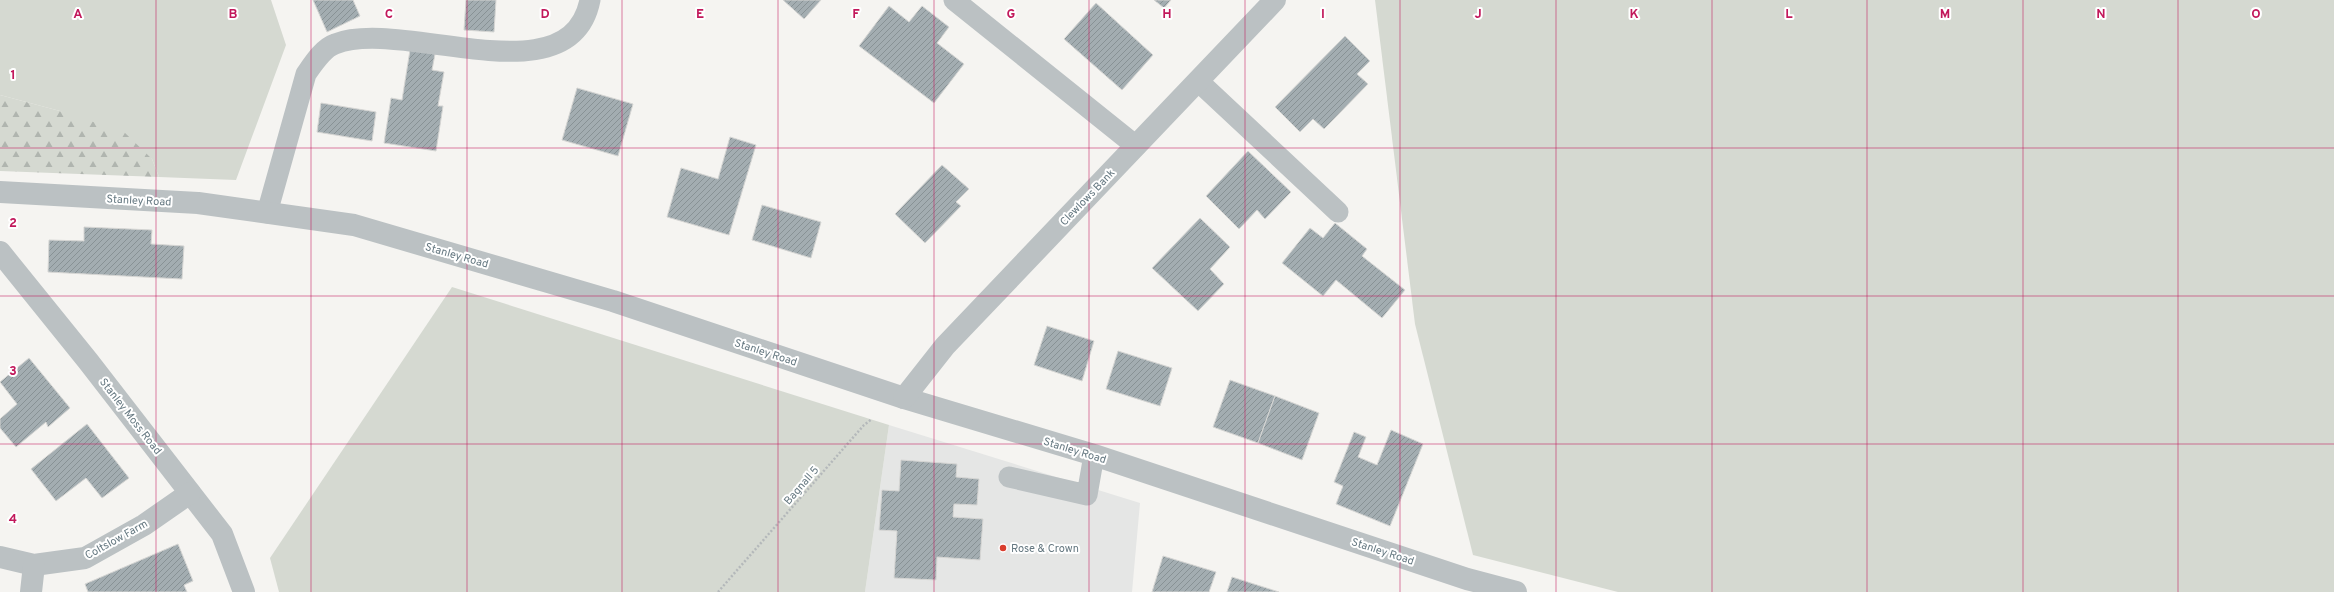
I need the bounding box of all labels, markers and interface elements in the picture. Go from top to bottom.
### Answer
text: A [73,7,83,23]
text: B [229,7,238,23]
text: C [385,7,393,23]
text: D [540,7,550,23]
text: E [696,7,704,23]
text: F [852,7,860,23]
text: G [1007,7,1016,23]
text: H [1162,7,1172,23]
text: I [1321,7,1325,23]
text: J [1474,7,1482,23]
text: K [1629,7,1639,23]
text: L [1785,7,1793,23]
text: M [1940,7,1950,23]
text: N [2096,7,2106,23]
text: O [2251,7,2261,23]
text: 1 [10,68,16,84]
street label: Clewlows Bank [1057,166,1118,229]
street label: Stanley Road [106,192,172,210]
text: 2 [9,216,17,232]
street label: Stanley Road [424,240,490,272]
street label: Stanley Road [733,336,799,370]
text: 3 [9,364,17,380]
street label: Stanley Moss Road [96,376,164,458]
street label: Stanley Road [1042,435,1108,467]
street label: Bagnall 5 [781,463,822,508]
text: 4 [9,512,17,528]
street label: Coltslow Farm [83,517,150,563]
street label: Stanley Road [1350,535,1416,569]
place label: Rose & Crown [1011,542,1079,556]
marker: Rose & Crown [998,543,1008,553]

